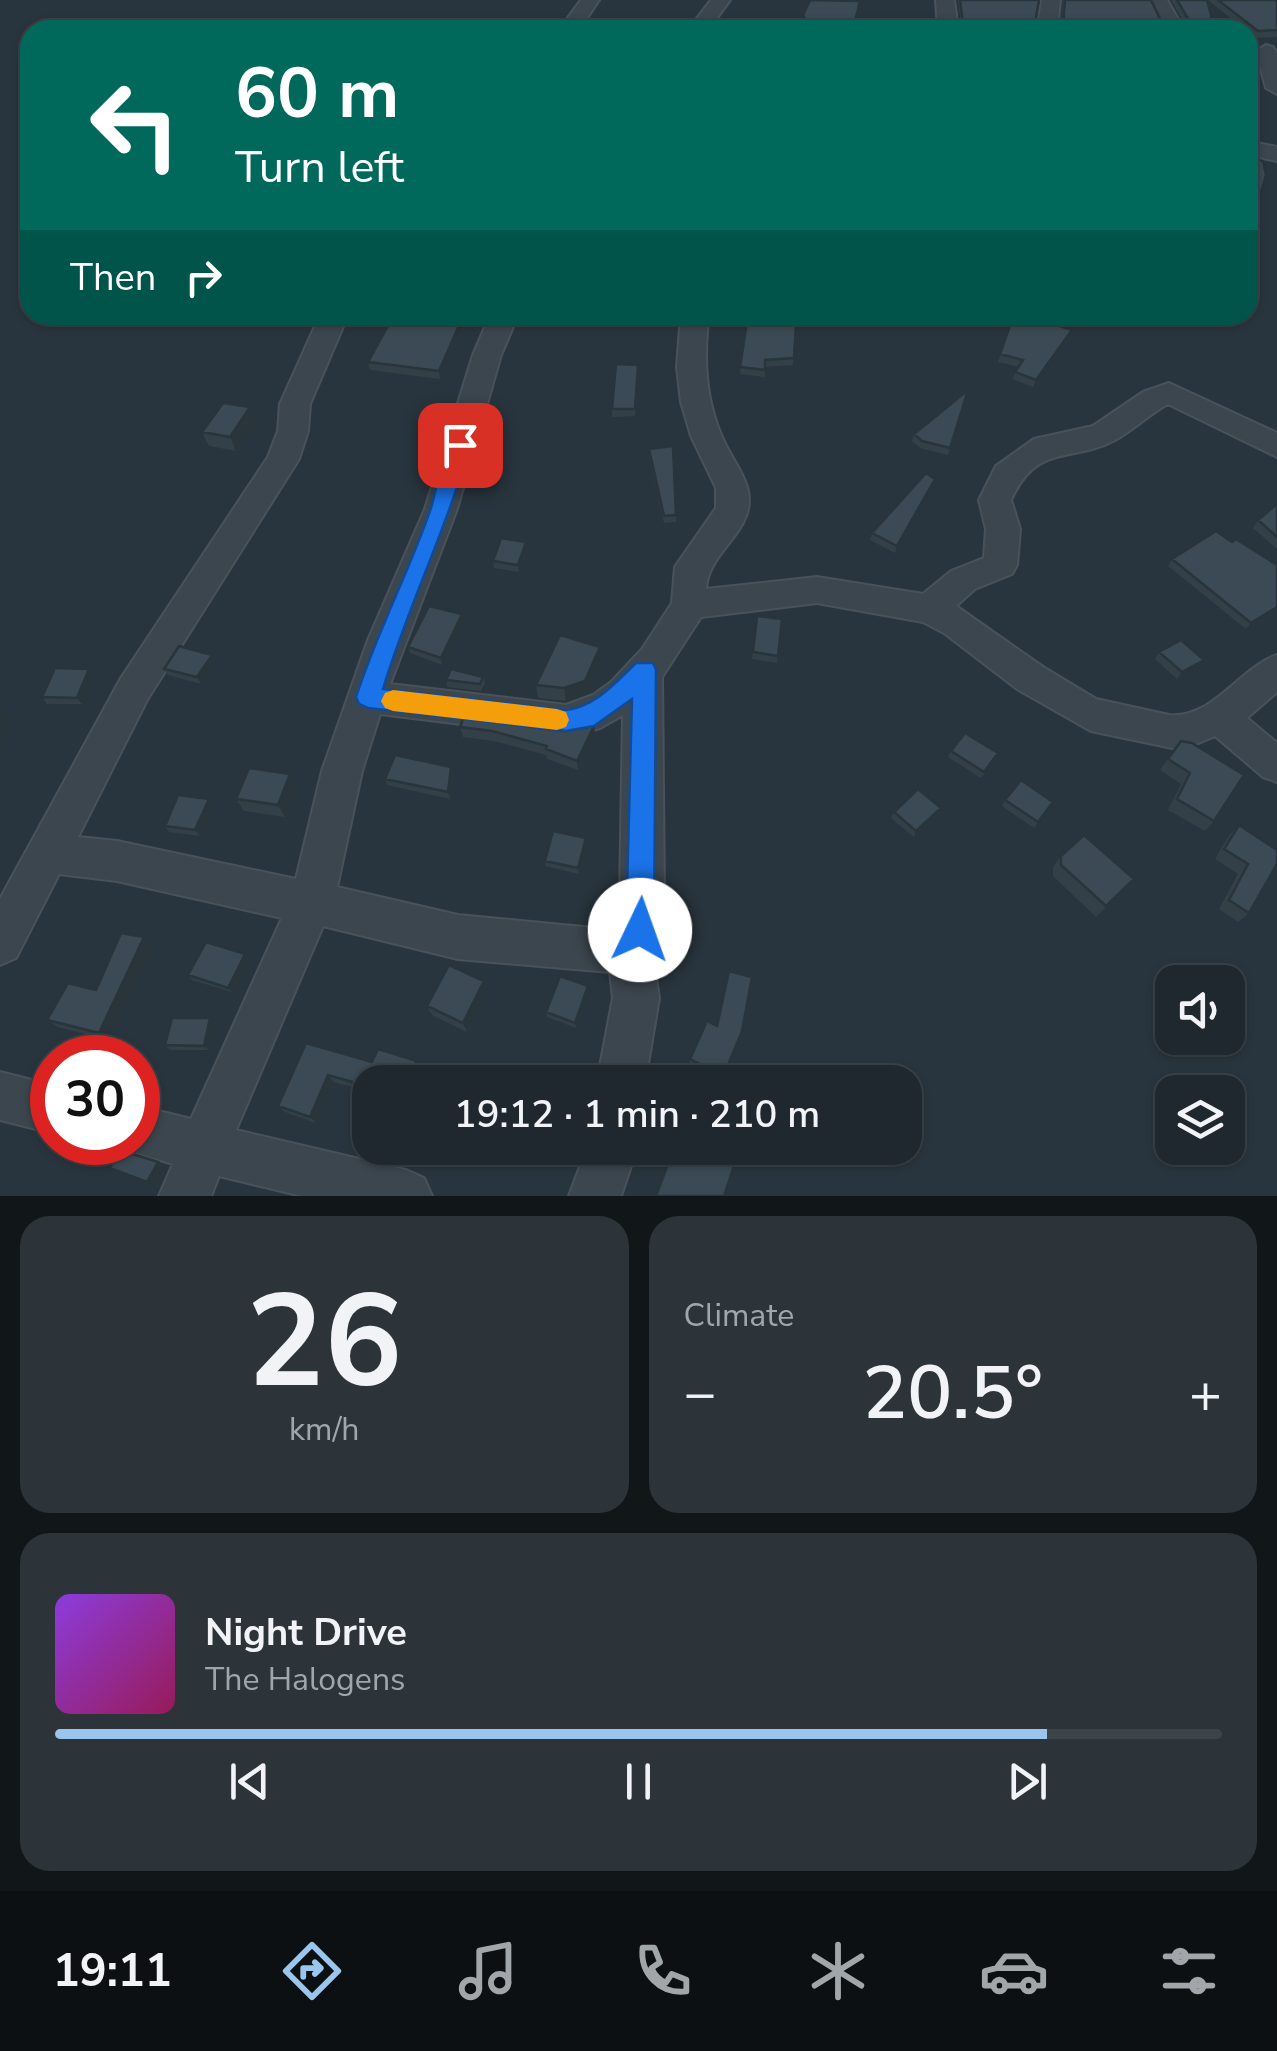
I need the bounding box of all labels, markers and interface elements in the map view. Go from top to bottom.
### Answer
text: 60 m [235,46,399,142]
icon: left [70,60,200,190]
text: Turn left [235,137,404,198]
icon: right [176,250,231,305]
text: Then [70,252,156,303]
pin [418,403,503,488]
icon: arrive [433,418,488,473]
position arrow [588,878,692,982]
map controls [1155,965,1245,1165]
button: sound [1155,965,1245,1055]
speed limit sign: 30 [30,1035,160,1165]
button: layers [1155,1075,1245,1165]
text: 19:12 · 1 min · 210 m [454,1089,820,1140]
text: 26 [246,1254,402,1431]
text: Climate [684,1294,794,1337]
text: 20.5° [862,1342,1043,1444]
text: − [684,1356,717,1431]
text: + [1189,1356,1222,1431]
text: km/h [289,1408,360,1451]
text: Night Drive [205,1607,407,1658]
text: The Halogens [205,1658,405,1701]
icon: previous [222,1754,277,1809]
icon: pause [611,1754,666,1809]
icon: next [1000,1754,1055,1809]
icon: directions [277,1936,347,2006]
icon: music [453,1936,523,2006]
icon: phone [628,1936,698,2006]
icon: climate [803,1936,873,2006]
icon: car [979,1936,1049,2006]
icon: filters [1154,1936,1224,2006]
text: 19:11 [53,1941,172,2002]

